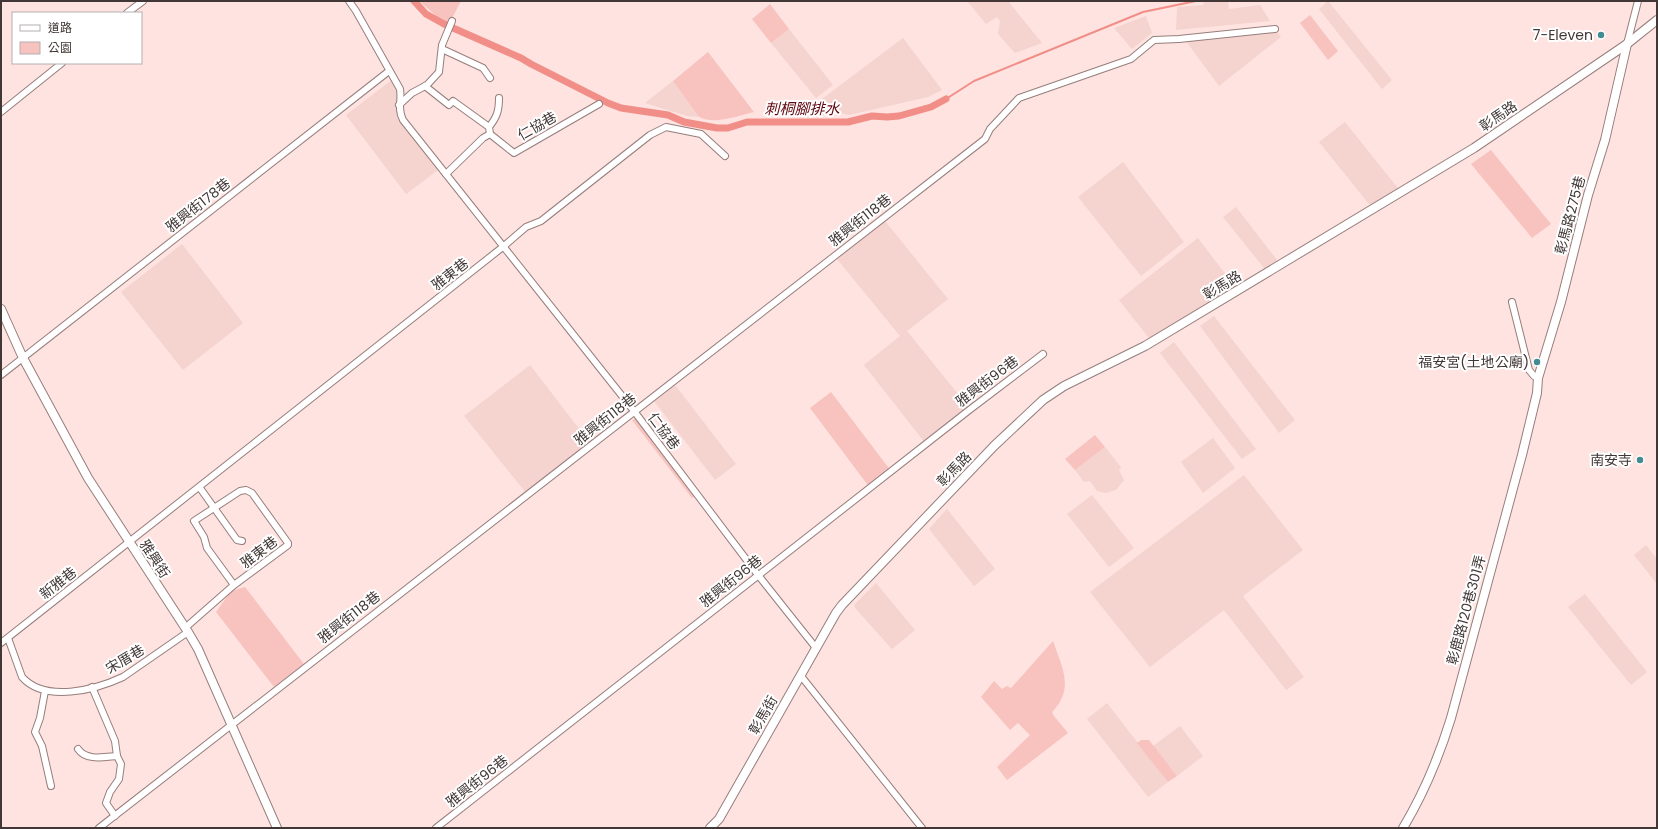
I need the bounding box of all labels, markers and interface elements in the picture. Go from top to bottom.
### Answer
legend [12,12,142,64]
text: 道路 [48,19,72,36]
place label: 7-Eleven [1533,25,1593,45]
marker: 7-Eleven [1596,30,1606,40]
text: 公園 [48,39,72,56]
street label: 彰馬路 [1475,96,1521,136]
water label: 刺桐腳排水 [764,98,840,119]
street label: 仁協巷 [514,107,560,145]
street label: 雅興街178巷 [162,173,234,237]
street label: 彰馬路275巷 [1550,174,1590,256]
street label: 雅興街118巷 [825,189,895,251]
street label: 雅東巷 [427,253,473,295]
street label: 彰馬路 [1199,266,1245,304]
street label: 雅興街96巷 [952,351,1022,411]
place label: 福安宮(土地公廟) [1418,352,1529,372]
marker: 福安宮(土地公廟) [1532,357,1542,367]
street label: 雅興街118巷 [570,388,640,450]
street label: 仁協巷 [643,408,685,454]
street label: 彰馬路 [932,447,976,491]
place label: 南安寺 [1590,450,1632,470]
marker: 南安寺 [1635,455,1645,465]
street label: 雅東巷 [236,531,282,573]
street label: 雅興街 [135,536,175,582]
street label: 雅興街96巷 [696,550,766,612]
street label: 彰鹿路120巷301弄 [1442,553,1490,667]
street label: 新雅巷 [35,562,81,604]
street label: 雅興街118巷 [314,586,384,648]
street label: 宋厝巷 [102,640,148,678]
street label: 彰馬街 [744,692,782,738]
street label: 雅興街96巷 [442,750,512,812]

